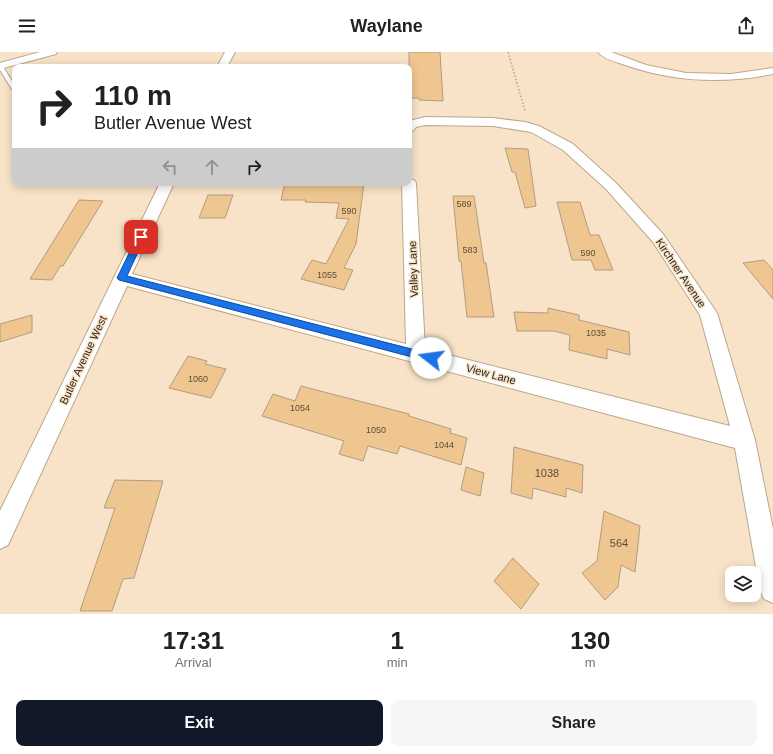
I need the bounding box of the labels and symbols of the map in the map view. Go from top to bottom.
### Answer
house number: 589 [456,199,472,209]
house number: 590 [341,206,357,216]
pin [124,220,158,254]
street label: Kirchner Avenue [654,236,708,310]
street label: Valley Lane [406,240,420,298]
house number: 583 [462,245,478,255]
house number: 590 [580,248,596,258]
house number: 1055 [317,270,337,280]
street label: Butler Avenue West [57,314,109,406]
house number: 1035 [586,328,606,338]
position arrow [410,337,452,379]
street label: View Lane [465,362,517,386]
house number: 1060 [188,374,208,384]
house number: 1054 [290,403,310,413]
house number: 1050 [366,425,386,435]
house number: 1044 [434,440,454,450]
house number: 1038 [535,467,559,479]
house number: 564 [610,537,628,549]

